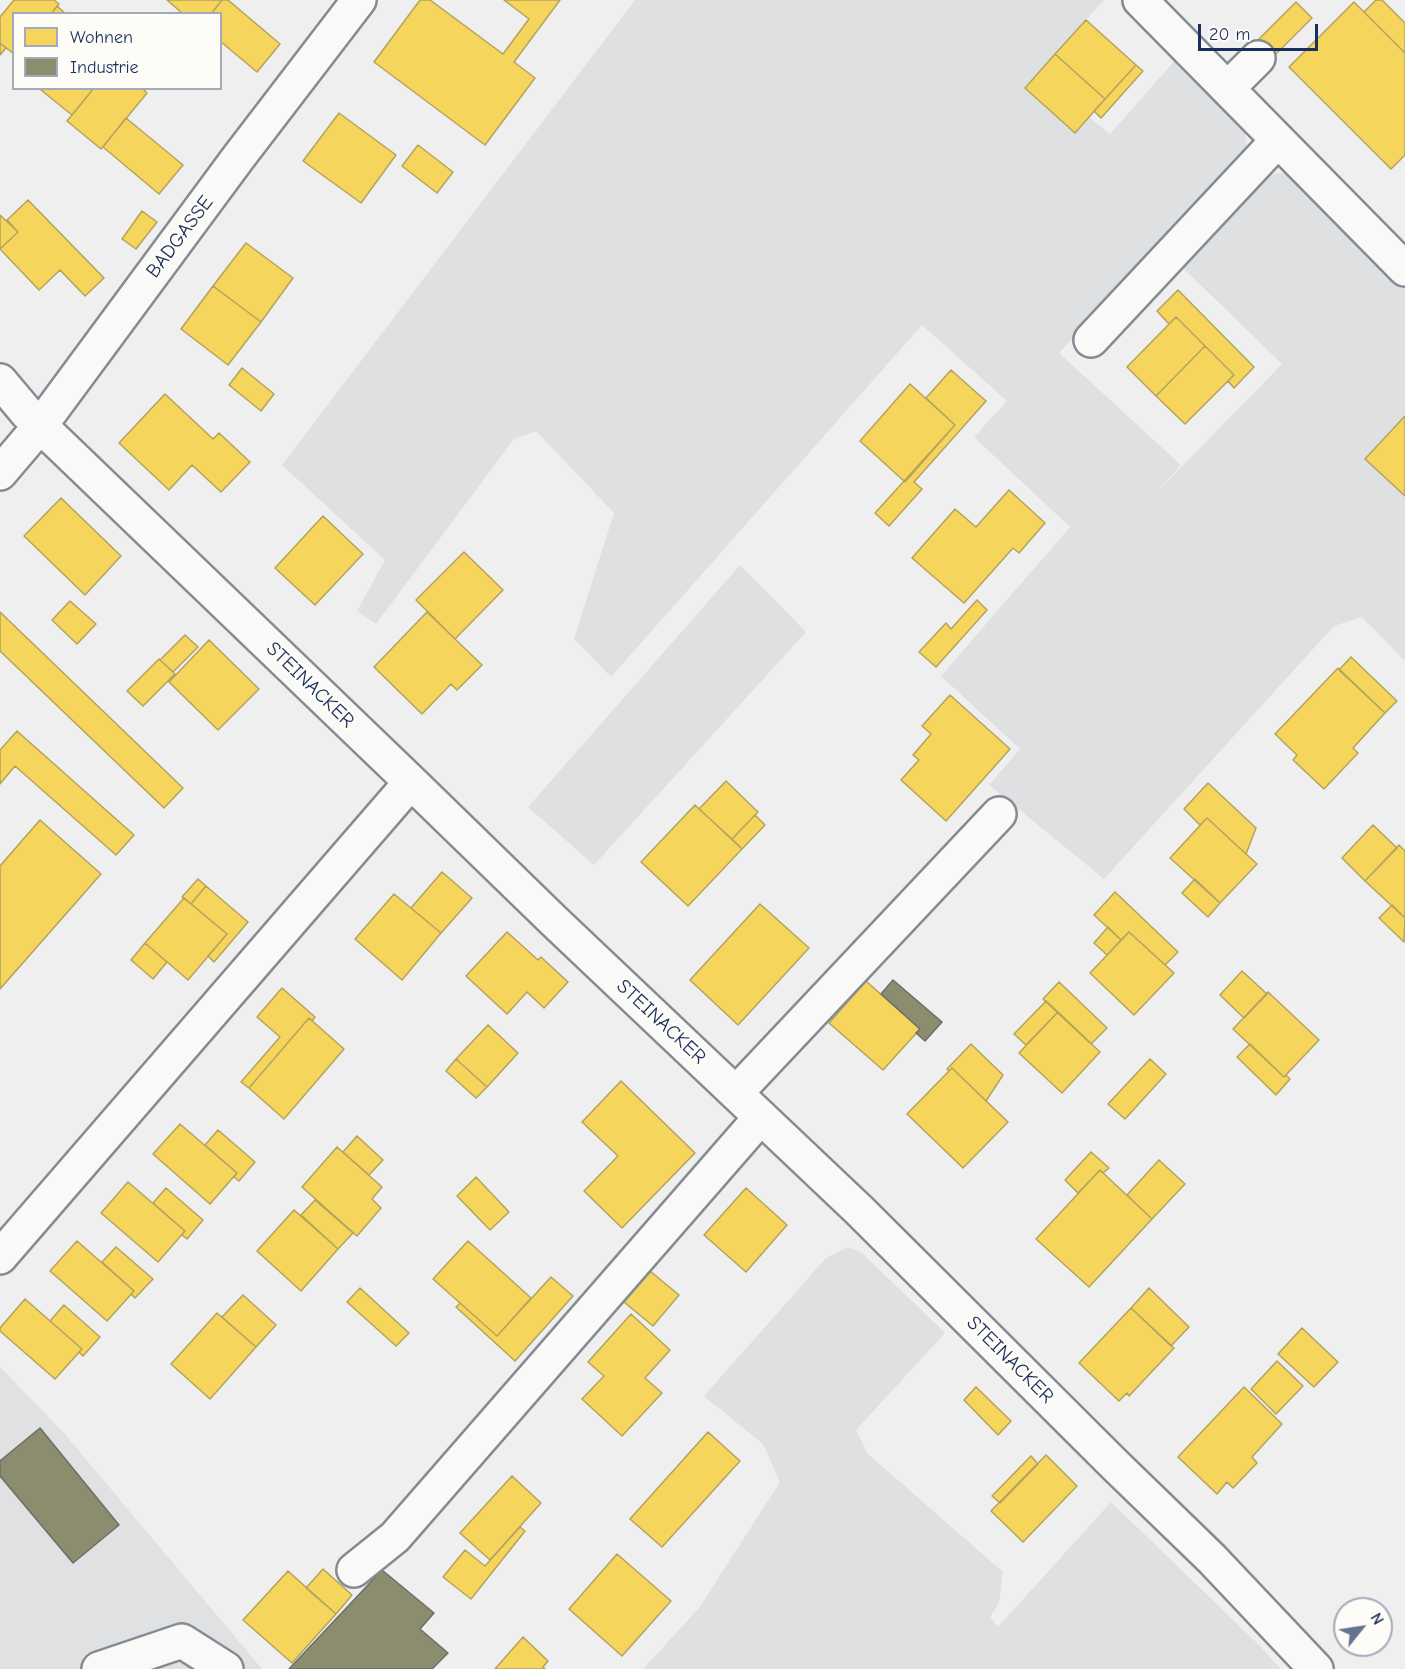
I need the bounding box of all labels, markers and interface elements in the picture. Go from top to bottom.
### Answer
legend [12,12,222,90]
scale bar [1201,12,1321,50]
text: 20 m [1209,24,1250,45]
text: Wohnen [70,27,133,48]
text: Industrie [70,57,139,78]
street label: BADGASSE [141,191,219,283]
street label: STEINACKER [261,637,359,733]
street label: STEINACKER [611,974,711,1070]
street label: STEINACKER [961,1311,1059,1409]
north arrow [1333,1597,1393,1657]
text: N [1366,1610,1387,1628]

